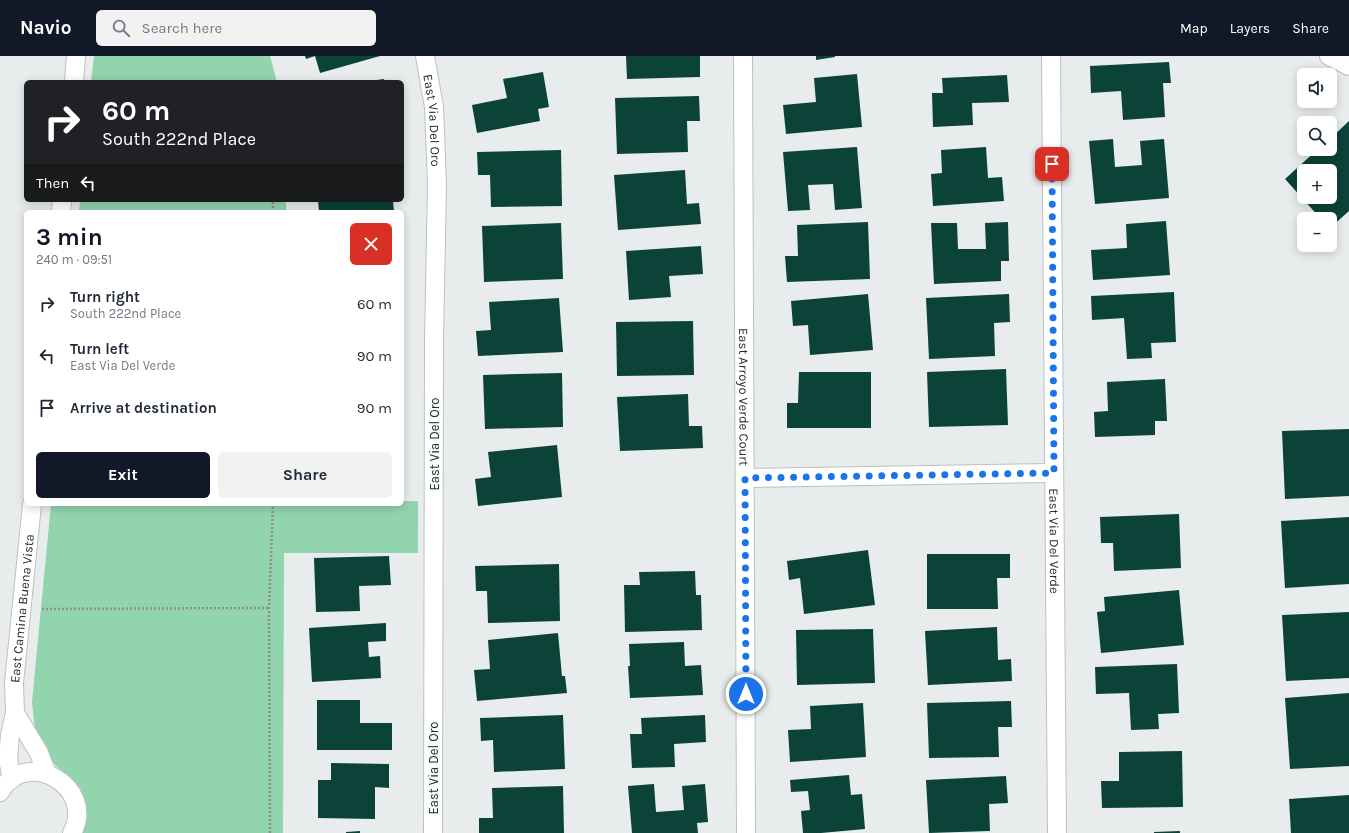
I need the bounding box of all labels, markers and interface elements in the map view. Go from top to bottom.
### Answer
search box [96,10,376,46]
text: Navio [20,17,72,39]
icon: search [110,17,132,39]
text: Search here [142,19,222,37]
text: Map [1180,20,1208,37]
text: Layers [1230,20,1270,37]
text: Share [1292,20,1329,37]
map controls [1297,68,1337,252]
button: sound [1297,68,1337,108]
street label: East Via Del Oro [421,73,444,167]
text: 60 m [102,94,170,127]
icon: right [36,96,88,148]
button: search [1297,116,1337,156]
text: South 222nd Place [102,128,256,150]
pin [1035,147,1069,181]
icon: arrive [1041,153,1063,175]
button: + [1297,164,1337,204]
icon: left [77,172,99,194]
text: Then [36,174,69,192]
button: − [1297,212,1337,252]
text: 3 min [36,223,103,251]
button: close [350,223,392,265]
text: 240 m · 09:51 [36,252,112,267]
text: Turn right [70,288,140,306]
icon: right [36,293,58,315]
text: 60 m [357,295,392,313]
text: South 222nd Place [70,306,181,321]
street label: East Arroyo Verde Court [737,328,752,466]
text: Turn left [70,340,129,358]
icon: left [36,345,58,367]
text: 90 m [357,347,392,365]
text: East Via Del Verde [70,358,175,373]
icon: arrive [36,397,58,419]
street label: East Via Del Oro [427,398,442,490]
text: Arrive at destination [70,399,217,417]
text: 90 m [357,399,392,417]
button: Exit [36,452,210,498]
button: Share [218,452,392,498]
street label: East Via Del Verde [1047,488,1063,594]
street label: East Camina Buena Vista [7,533,36,684]
position arrow [725,673,767,715]
street label: East Via Del Oro [426,722,441,814]

